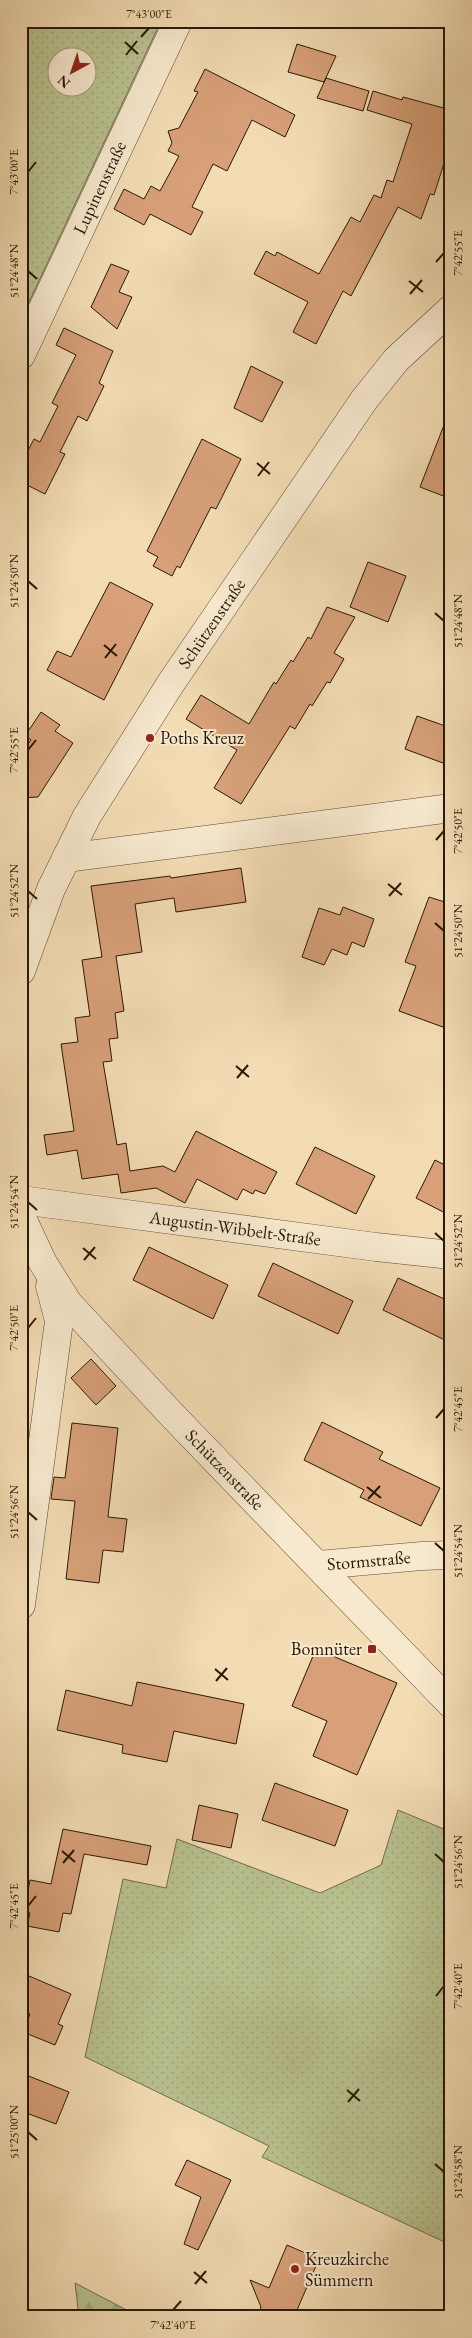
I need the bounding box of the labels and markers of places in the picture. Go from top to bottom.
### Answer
place label: Poths Kreuz [160,726,244,749]
marker: Poths Kreuz [144,732,156,744]
place label: Bomnüter [291,1637,362,1660]
marker: Bomnüter [366,1643,378,1655]
place label: Kreuzkirche Sümmern [305,2247,389,2291]
marker: Kreuzkirche Sümmern [289,2263,301,2275]

